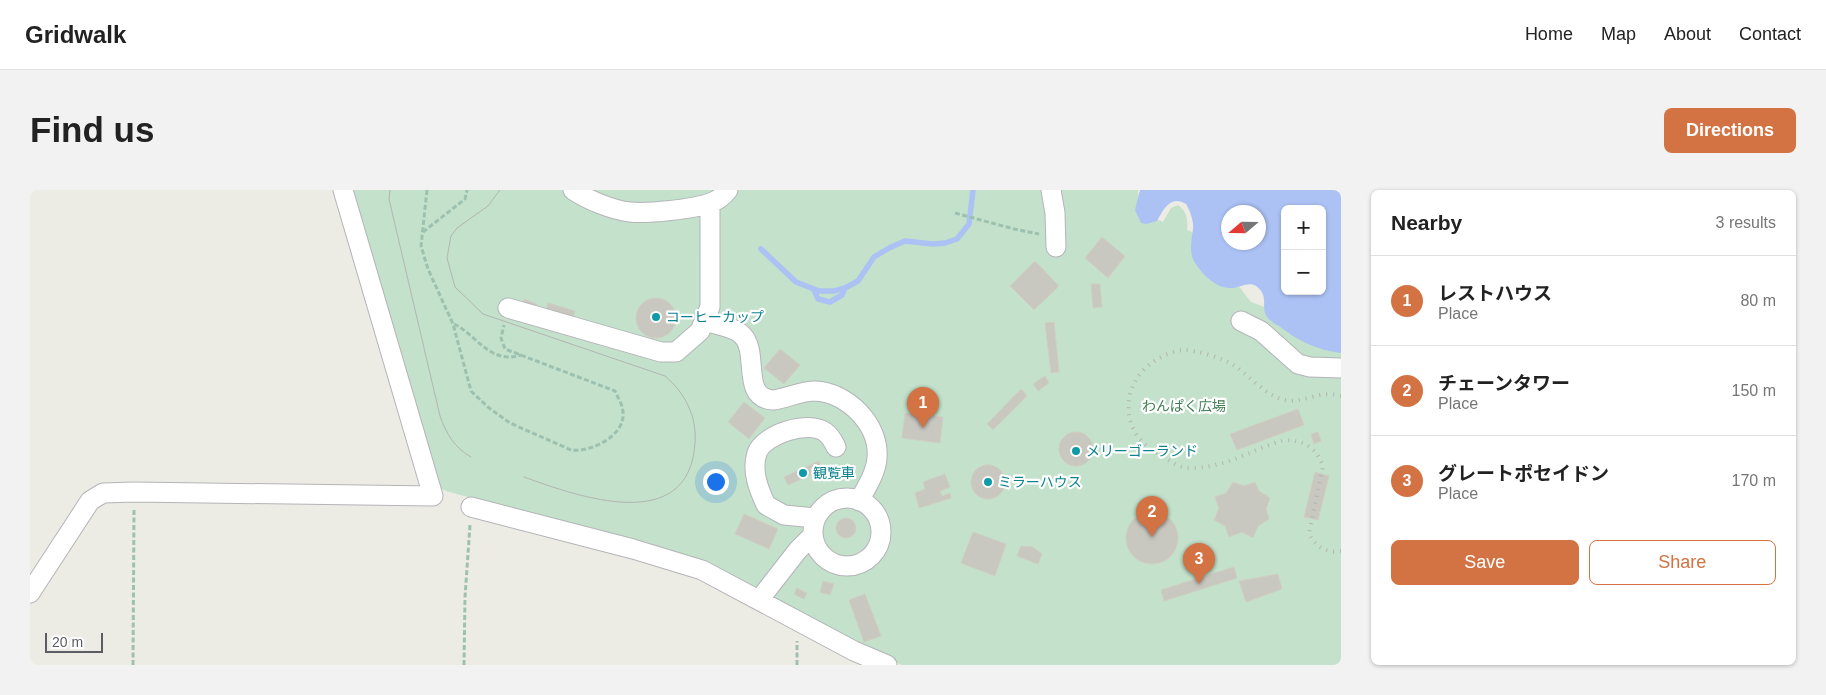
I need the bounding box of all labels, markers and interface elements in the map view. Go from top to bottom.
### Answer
text: Gridwalk [25,21,126,48]
text: Home [1525,24,1573,44]
text: Map [1601,24,1636,44]
text: About [1664,24,1711,44]
text: Contact [1739,24,1801,44]
button: Directions [1664,108,1796,153]
text: Find us [30,110,154,149]
north arrow [1221,205,1266,250]
map controls [1281,205,1326,295]
button: + [1281,205,1326,250]
text: Nearby [1391,211,1462,234]
text: 3 results [1716,214,1776,231]
button: − [1281,250,1326,295]
text: レストハウス [1438,283,1552,304]
text: 1 [1403,292,1411,309]
text: 80 m [1740,292,1776,309]
text: Place [1438,305,1478,322]
place label: コーヒーカップ [666,309,764,325]
marker: コーヒーカップ [650,311,662,323]
text: チェーンタワー [1438,373,1570,394]
text: 2 [1403,382,1411,399]
text: 150 m [1732,382,1776,399]
pin: 1 [907,387,939,428]
text: Place [1438,395,1478,412]
park label: わんぱく広場 [1142,398,1226,414]
place label: メリーゴーランド [1086,443,1198,459]
marker: メリーゴーランド [1070,445,1082,457]
text: グレートポセイドン [1438,463,1609,484]
place label: 観覧車 [813,465,855,481]
marker: 観覧車 [797,467,809,479]
your location [703,469,729,495]
text: 3 [1403,472,1411,489]
text: 170 m [1732,472,1776,489]
place label: ミラーハウス [998,474,1082,490]
marker: ミラーハウス [982,476,994,488]
text: Place [1438,485,1478,502]
pin: 2 [1136,496,1168,537]
button: Save [1391,540,1579,585]
button: Share [1589,540,1776,585]
pin: 3 [1183,543,1215,584]
scale bar [45,630,102,653]
text: 20 m [52,634,83,650]

